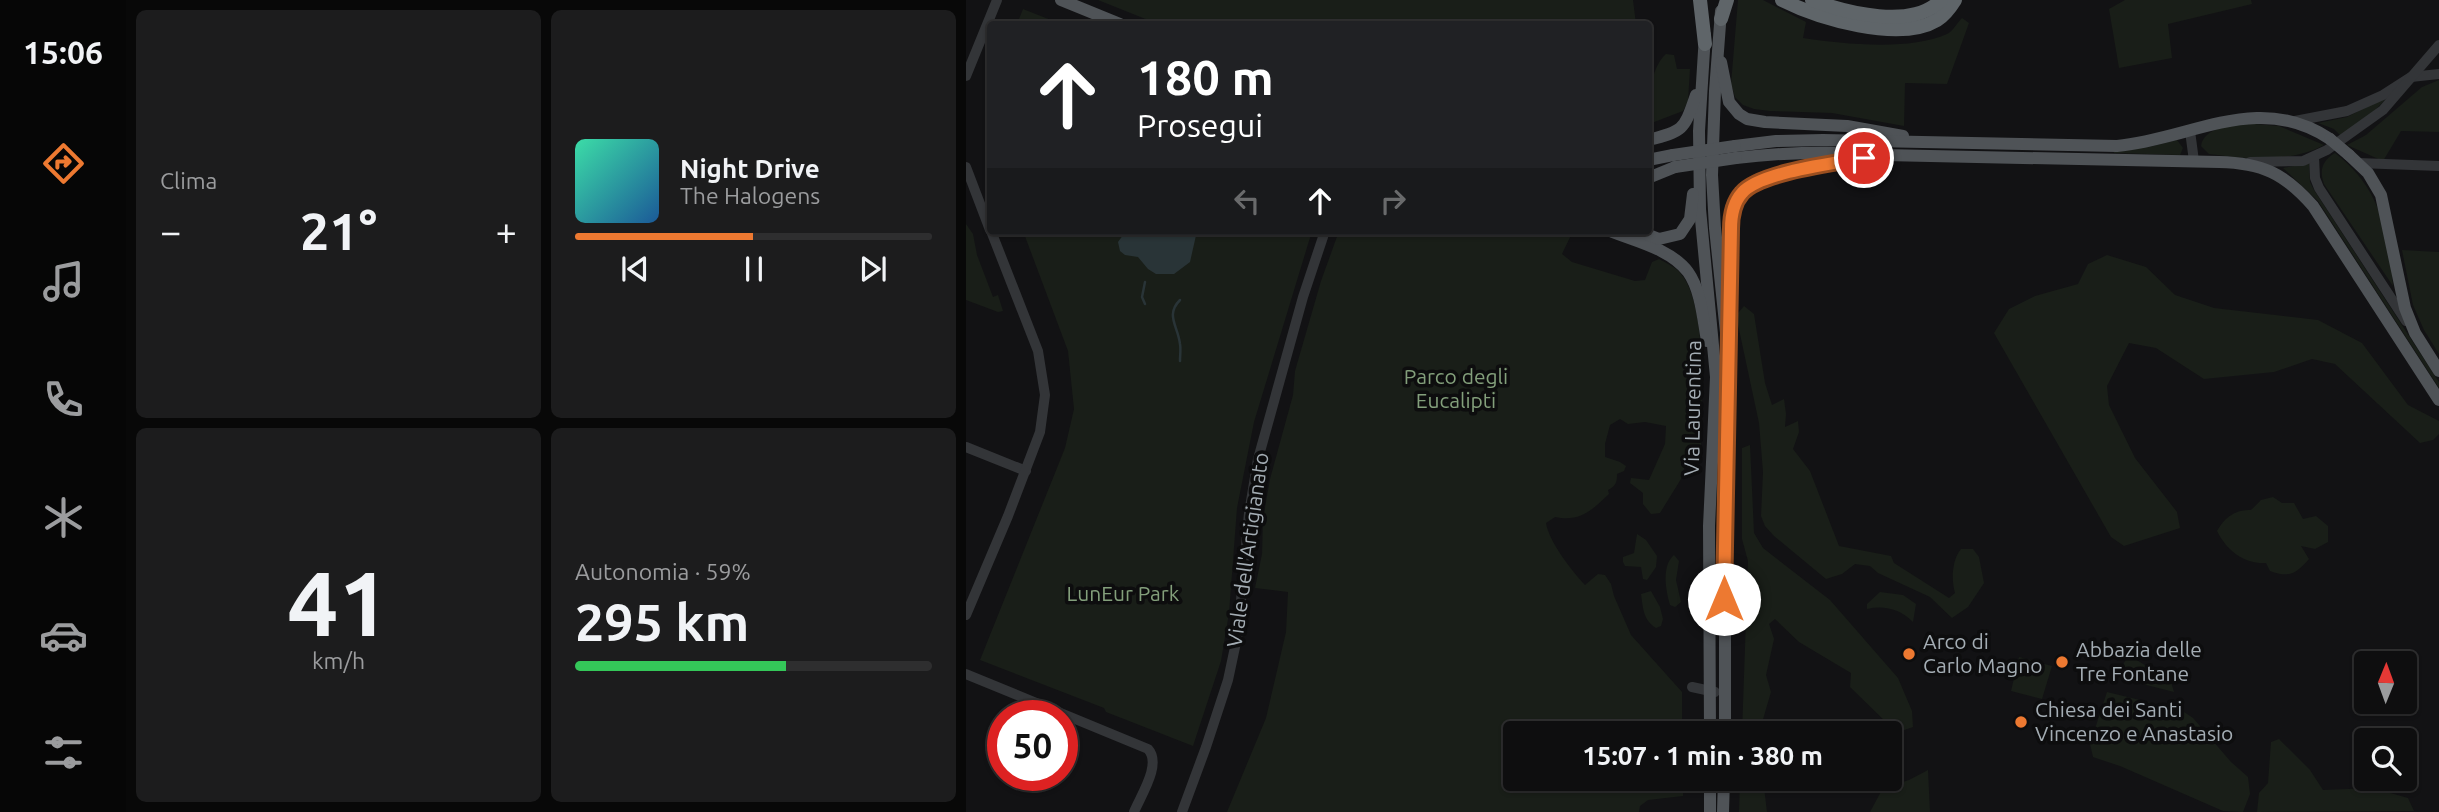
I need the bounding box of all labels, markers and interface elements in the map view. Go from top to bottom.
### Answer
text: 15:06 [23,34,103,70]
icon: ahead [1022,49,1113,140]
text: 180 m [1137,49,1274,104]
text: Prosegui [1137,107,1263,143]
pin [1834,128,1894,188]
icon: directions [39,139,88,188]
icon: arrive [1845,139,1883,177]
text: Night Drive [680,154,820,183]
text: Clima [160,168,217,193]
icon: left [1228,182,1266,220]
icon: ahead [1301,182,1339,220]
icon: right [1374,182,1412,220]
text: The Halogens [680,183,820,208]
text: 21° [300,202,377,260]
text: − [160,210,181,252]
text: + [496,210,517,252]
icon: previous [616,250,654,288]
icon: pause [735,250,773,288]
icon: next [854,250,892,288]
icon: music [39,257,88,306]
street label: Via Laurentina [1679,340,1705,476]
park label: Parco degli Eucalipti [1404,364,1508,412]
icon: phone [39,375,88,424]
street label: Viale dell'Artigianato [1221,451,1273,649]
icon: climate [39,493,88,542]
text: 41 [287,551,390,653]
text: Autonomia · 59% [575,559,751,584]
position arrow [1687,562,1761,636]
park label: LunEur Park [1067,581,1180,605]
text: 295 km [575,593,749,651]
icon: car [39,611,88,660]
place label: Arco di Carlo Magno [1923,629,2043,677]
place label: Abbazia delle Tre Fontane [2076,637,2202,685]
marker: Arco di Carlo Magno [1901,646,1917,662]
text: km/h [312,648,365,673]
north arrow [2354,651,2417,714]
map controls [2354,651,2417,791]
marker: Abbazia delle Tre Fontane [2054,654,2070,670]
place label: Chiesa dei Santi Vincenzo e Anastasio [2035,697,2233,745]
speed limit sign: 50 [987,700,1078,791]
marker: Chiesa dei Santi Vincenzo e Anastasio [2013,714,2029,730]
icon: filters [39,728,88,777]
button: search [2354,728,2417,791]
text: 15:07 · 1 min · 380 m [1582,741,1823,770]

